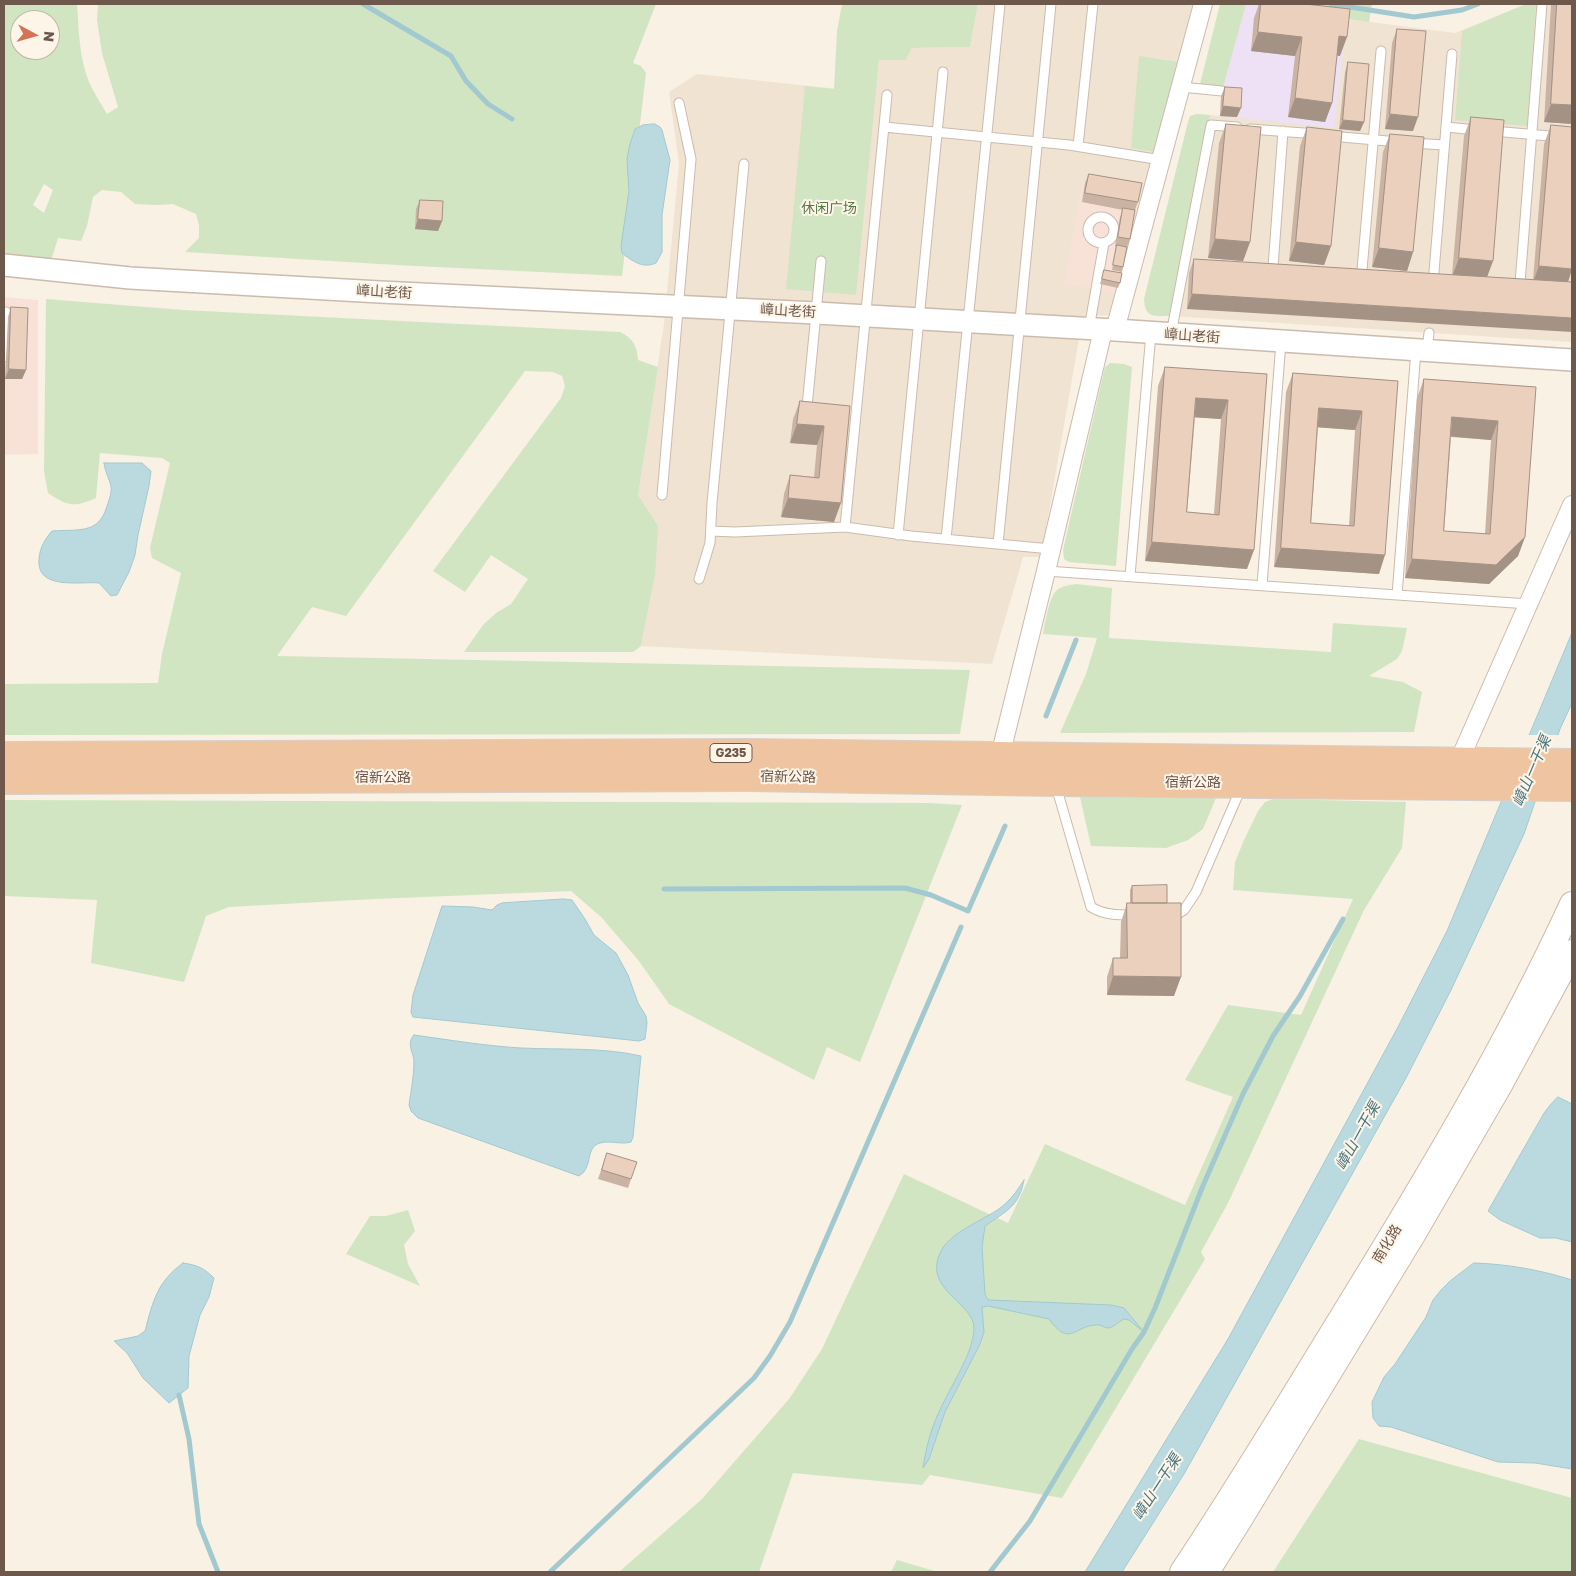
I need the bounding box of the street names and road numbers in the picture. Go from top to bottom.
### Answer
street label: 嶂山老街 [356,282,412,302]
street label: 嶂山老街 [760,301,816,321]
street label: 嶂山老街 [1163,326,1221,346]
road number: G235 [710,744,752,762]
street label: 宿新公路 [760,768,816,786]
street label: 宿新公路 [355,770,411,786]
street label: 宿新公路 [1165,775,1221,791]
street label: 南化路 [1369,1222,1405,1266]

